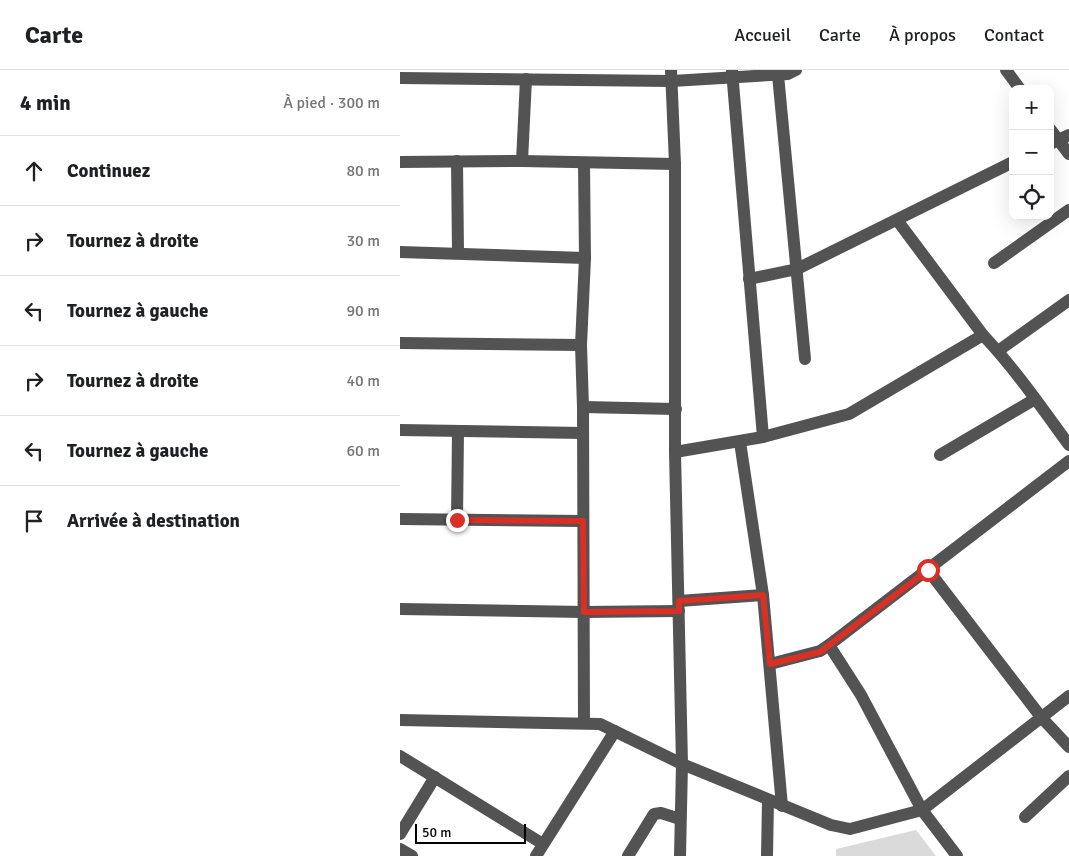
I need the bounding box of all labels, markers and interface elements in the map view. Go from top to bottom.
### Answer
text: Carte [25,20,83,50]
text: Accueil [734,24,791,46]
text: Carte [819,24,861,46]
text: À propos [889,24,956,46]
text: Contact [984,24,1044,46]
map controls [1009,85,1054,220]
button: + [1009,85,1054,130]
text: 4 min [20,90,71,116]
text: À pied · 300 m [283,93,380,113]
button: − [1009,130,1054,175]
icon: ahead [20,157,48,185]
text: Continuez [67,159,150,183]
text: 80 m [346,161,380,181]
button: locate [1009,175,1054,220]
icon: right [20,227,48,255]
text: Tournez à droite [67,229,199,253]
text: 30 m [346,231,380,251]
icon: left [20,297,48,325]
text: Tournez à gauche [67,299,208,323]
text: 90 m [346,301,380,321]
icon: right [20,367,48,395]
text: Tournez à droite [67,369,199,393]
text: 40 m [346,371,380,391]
icon: left [20,437,48,465]
text: Tournez à gauche [67,439,208,463]
text: 60 m [346,441,380,461]
icon: arrive [20,507,48,535]
text: Arrivée à destination [67,509,240,533]
route end [446,509,469,532]
route start [917,559,940,582]
scale bar [415,821,526,844]
text: 50 m [422,824,451,841]

